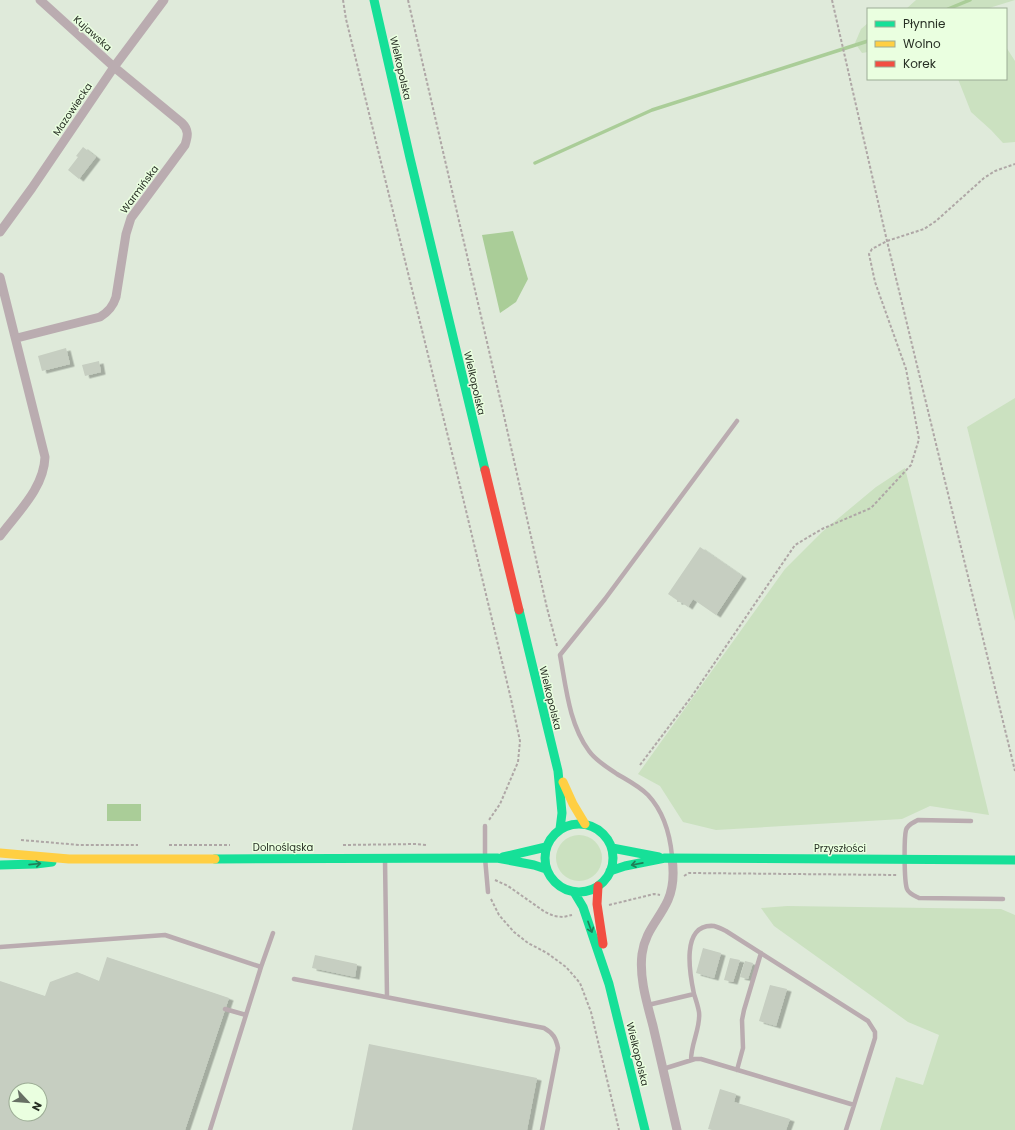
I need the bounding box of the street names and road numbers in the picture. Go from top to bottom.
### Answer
street label: Kujawska [70,12,115,55]
street label: Wielkopolska [386,35,415,102]
street label: Mazowiecka [49,80,96,139]
street label: Warmińska [117,162,162,217]
street label: Wielkopolska [460,350,489,417]
street label: Wielkopolska [535,665,566,732]
street label: Dolnośląska [253,840,313,855]
street label: Przyszłości [814,841,866,856]
street label: Wielkopolska [622,1021,653,1088]

